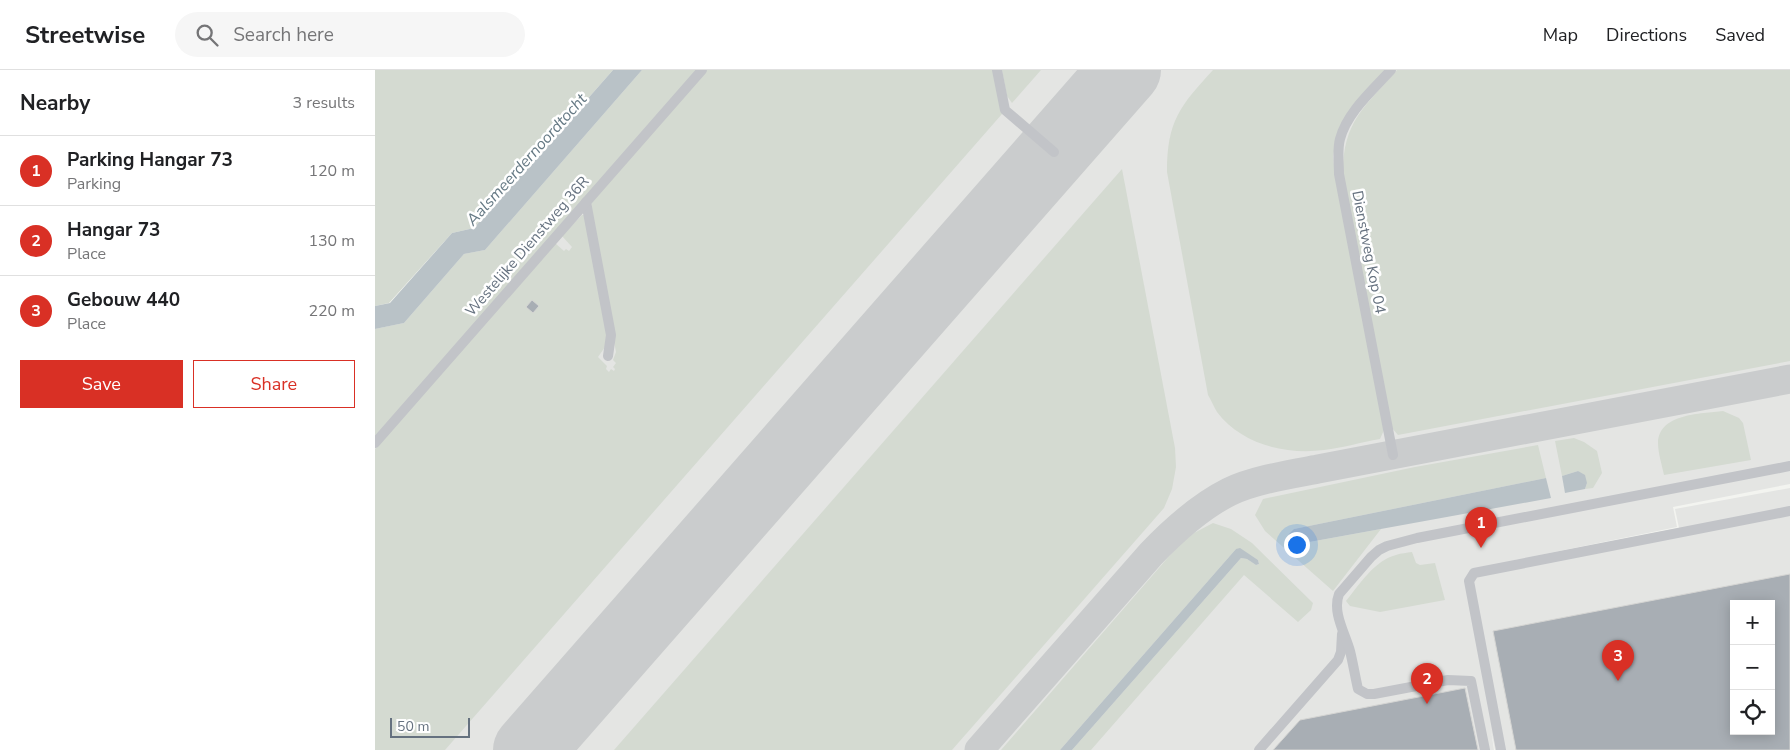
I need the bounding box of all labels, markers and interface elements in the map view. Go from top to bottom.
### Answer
search box [175,12,525,57]
text: Streetwise [25,19,145,51]
icon: search [193,21,221,49]
text: Search here [233,22,334,48]
text: Map [1543,23,1578,47]
text: Directions [1606,23,1687,47]
text: Saved [1715,23,1765,47]
text: Nearby [20,89,90,117]
water label: Aalsmeerdernoordtocht [461,89,592,231]
text: 3 results [293,92,355,114]
text: Parking Hangar 73 [67,147,233,173]
text: 1 [31,160,41,182]
text: 120 m [308,160,355,182]
street label: Westelijke Dienstweg 36R [461,172,593,320]
text: Parking [67,173,121,195]
street label: Dienstweg Kop 04 [1347,189,1391,315]
text: Hangar 73 [67,217,160,243]
text: 2 [31,230,41,252]
text: 130 m [308,230,355,252]
text: Place [67,243,106,265]
text: Gebouw 440 [67,287,180,313]
text: 3 [31,300,41,322]
text: 220 m [308,300,355,322]
text: Place [67,313,106,335]
button: Save [20,360,183,408]
button: Share [193,360,355,408]
pin: 1 [1465,507,1497,548]
your location [1284,532,1310,558]
map controls [1730,600,1775,735]
button: + [1730,600,1775,645]
pin: 3 [1602,640,1634,681]
button: − [1730,645,1775,690]
pin: 2 [1411,663,1443,704]
button: locate [1730,690,1775,735]
scale bar [390,715,470,738]
text: 50 m [397,717,429,736]

